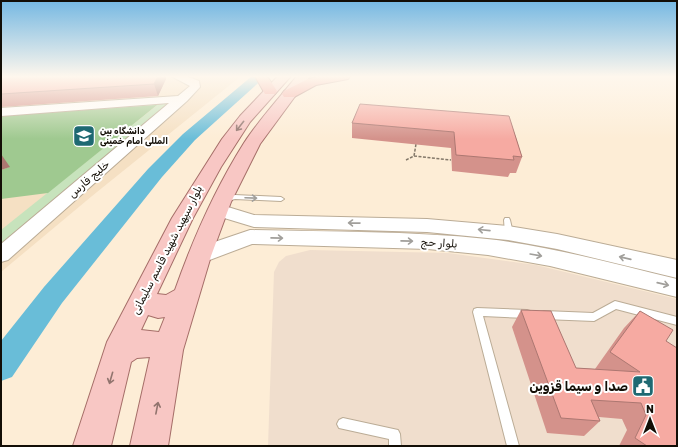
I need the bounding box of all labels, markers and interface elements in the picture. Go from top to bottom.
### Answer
one-way arrow [235,120,244,131]
school or university icon: دانشگاه بین المللی امام خمینی [71,123,97,149]
place label: دانشگاه بین المللی امام خمینی [100,126,168,147]
street label: خلیج فارس [66,157,114,202]
street label: بلوار سپهبد شهید قاسم سلیمانی [129,183,206,317]
one-way arrow [244,194,257,202]
one-way arrow [348,219,361,227]
one-way arrow [478,226,491,234]
one-way arrow [270,234,283,242]
street label: بلوار حج [420,235,458,253]
one-way arrow [400,237,413,245]
one-way arrow [529,251,542,259]
one-way arrow [619,253,632,261]
one-way arrow [656,281,669,289]
one-way arrow [107,371,114,384]
public building icon: صدا و سیما قزوین [630,373,656,399]
place label: صدا و سیما قزوین [529,379,628,394]
north arrow [630,399,670,439]
one-way arrow [153,402,161,415]
text: N [646,403,654,416]

